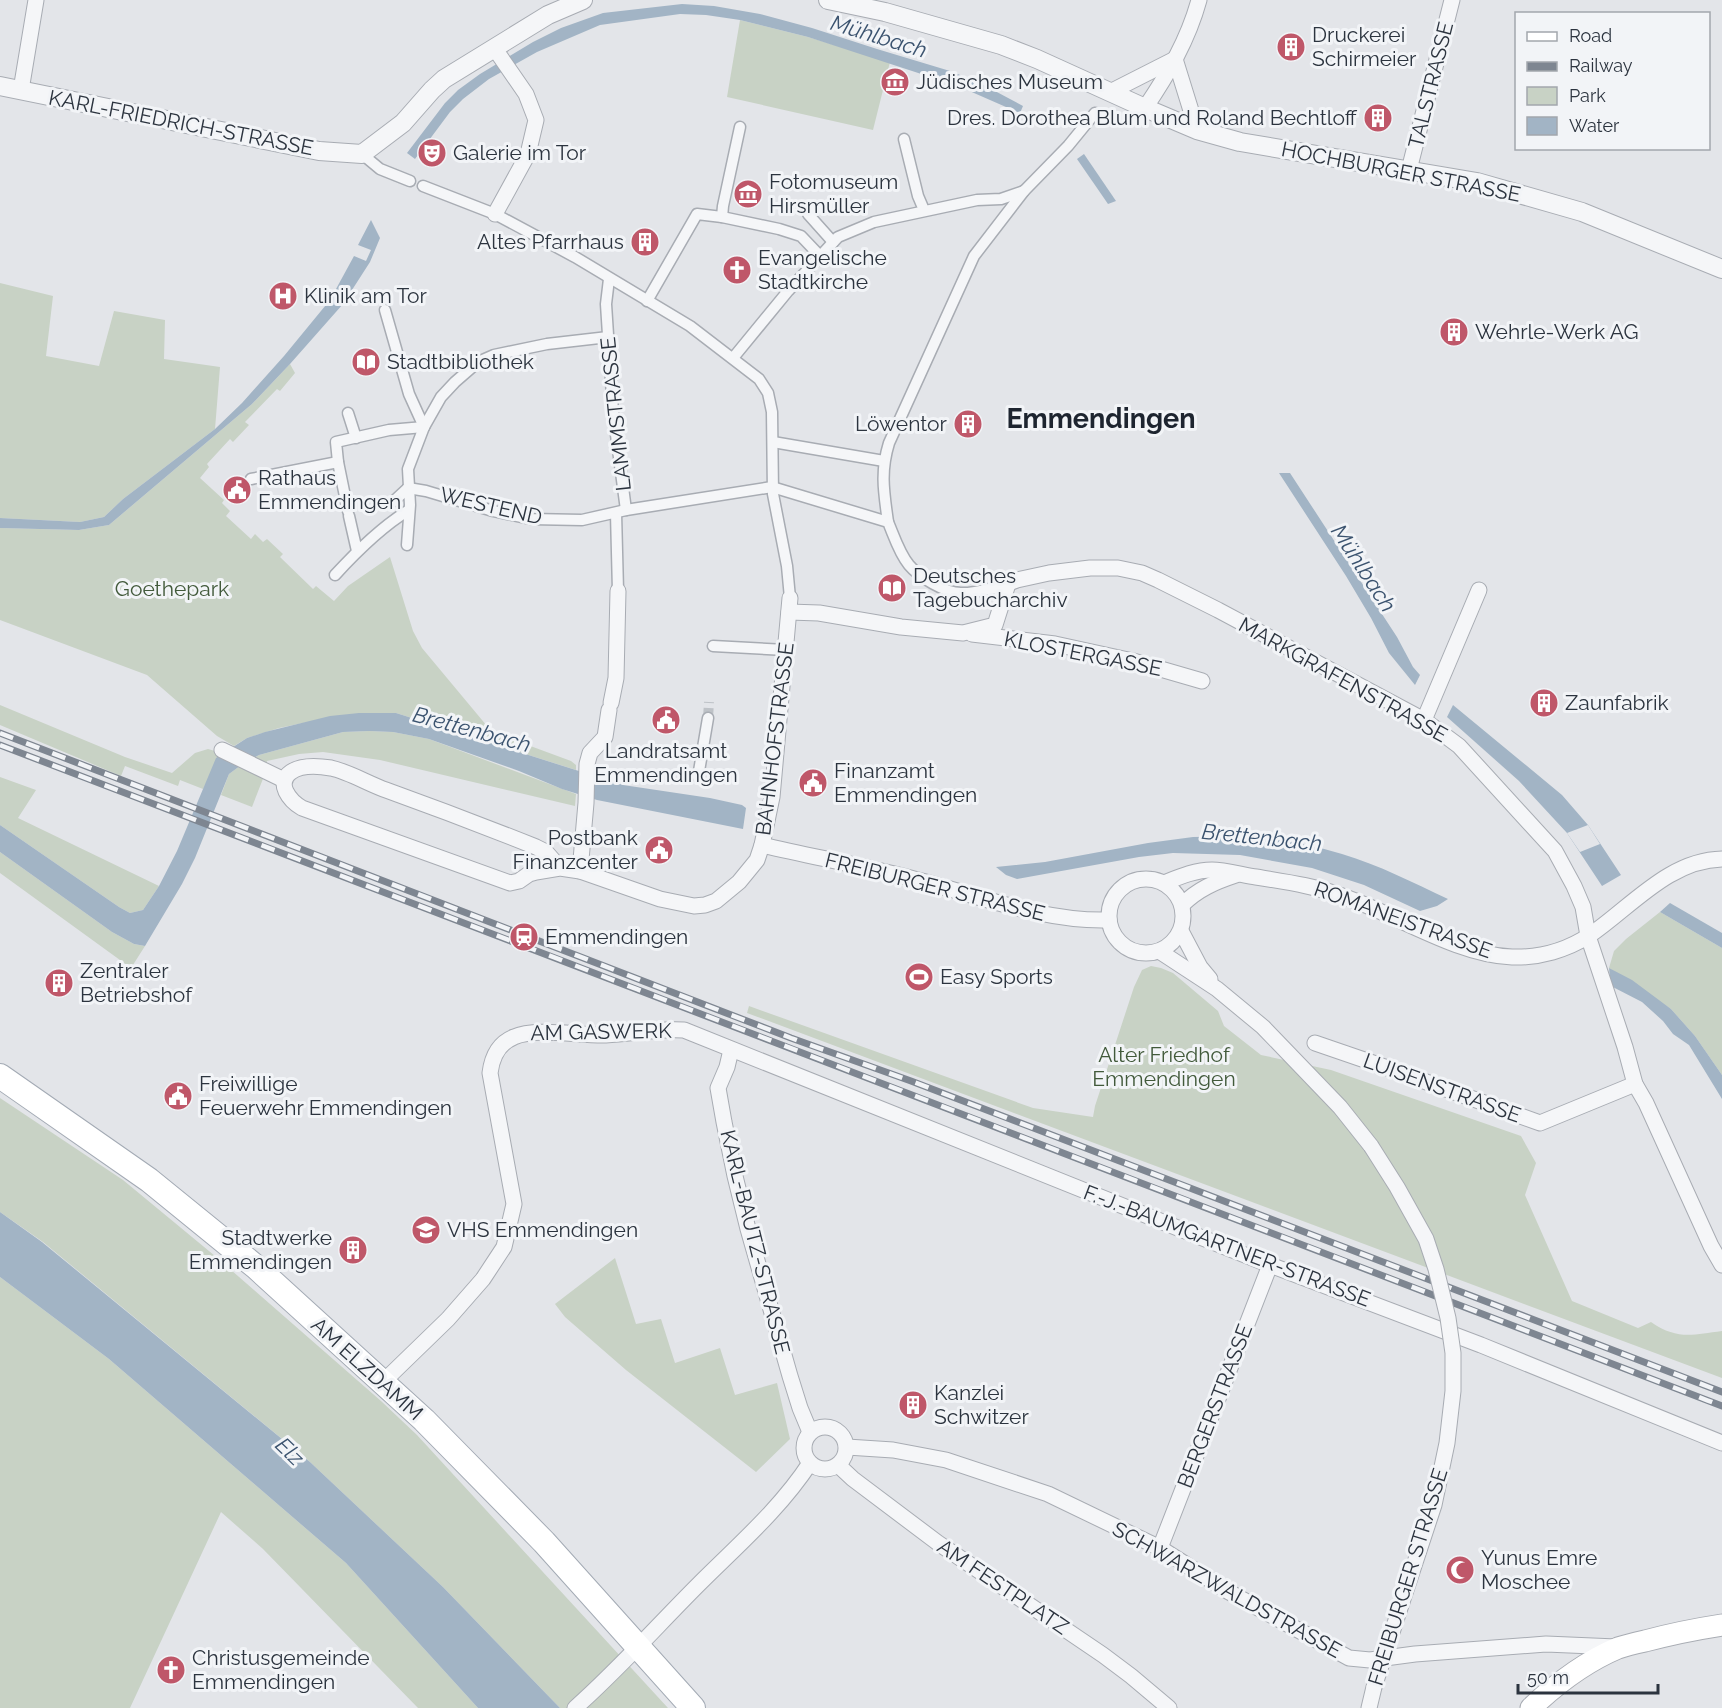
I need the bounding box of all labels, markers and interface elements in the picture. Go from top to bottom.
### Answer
water label: Mühlbach [828,9,930,63]
legend [1515,12,1710,150]
street label: TALSTRASSE [1403,19,1458,151]
place label: Druckerei Schirmeier [1312,22,1417,71]
text: Road [1569,25,1612,46]
building icon: Druckerei Schirmeier [1275,31,1307,63]
text: Railway [1569,55,1633,76]
museum icon: Jüdisches Museum [879,66,911,98]
place label: Jüdisches Museum [916,69,1103,94]
street label: KARL-FRIEDRICH-STRASSE [47,85,316,160]
text: Park [1569,85,1606,106]
building icon: Dres. Dorothea Blum und Roland Bechtloff [1362,102,1394,134]
place label: Dres. Dorothea Blum und Roland Bechtloff [947,105,1358,130]
text: Water [1569,115,1620,136]
street label: HOCHBURGER STRASSE [1279,136,1523,207]
theatre icon: Galerie im Tor [416,137,448,169]
place label: Galerie im Tor [453,140,587,165]
place label: Fotomuseum Hirsmüller [769,169,898,218]
museum icon: Fotomuseum Hirsmüller [732,178,764,210]
building icon: Altes Pfarrhaus [629,226,661,258]
place label: Altes Pfarrhaus [477,229,624,254]
place label: Evangelische Stadtkirche [758,245,887,294]
church icon: Evangelische Stadtkirche [721,254,753,286]
hospital icon: Klinik am Tor [267,280,299,312]
place label: Klinik am Tor [304,283,428,308]
building icon: Wehrle-Werk AG [1438,316,1470,348]
place label: Wehrle-Werk AG [1475,319,1638,344]
street label: LAMMSTRASSE [595,336,636,492]
library icon: Stadtbibliothek [350,346,382,378]
place label: Stadtbibliothek [387,349,534,374]
district label: Emmendingen [1006,403,1196,434]
building icon: Löwentor [952,408,984,440]
place label: Löwentor [855,411,948,436]
place label: Rathaus Emmendingen [258,465,401,514]
public building icon: Rathaus Emmendingen [221,474,253,506]
street label: WESTEND [438,482,545,529]
water label: Mühlbach [1326,519,1402,617]
place label: Deutsches Tagebucharchiv [913,563,1068,612]
library icon: Deutsches Tagebucharchiv [876,572,908,604]
park label: Goethepark [115,576,229,601]
street label: MARKGRAFENSTRASSE [1235,612,1452,747]
street label: KLOSTERGASSE [1002,626,1164,681]
street label: BAHNHOFSTRASSE [750,641,799,837]
building icon: Zaunfabrik [1528,687,1560,719]
place label: Zaunfabrik [1565,690,1669,715]
water label: Brettenbach [410,701,534,757]
public building icon: Landratsamt Emmendingen [650,704,682,736]
place label: Landratsamt Emmendingen [594,738,738,787]
place label: Finanzamt Emmendingen [834,758,977,807]
public building icon: Finanzamt Emmendingen [797,767,829,799]
water label: Brettenbach [1200,818,1324,856]
place label: Postbank Finanzcenter [513,825,639,874]
public building icon: Postbank Finanzcenter [643,834,675,866]
street label: FREIBURGER STRASSE [822,847,1048,926]
street label: ROMANEISTRASSE [1311,876,1496,963]
station icon: Emmendingen [508,921,540,953]
place label: Emmendingen [545,924,688,949]
place label: Zentraler Betriebshof [80,958,193,1007]
sports icon: Easy Sports [903,961,935,993]
place label: Easy Sports [940,964,1053,989]
building icon: Zentraler Betriebshof [43,967,75,999]
street label: AM GASWERK [530,1018,672,1045]
park label: Alter Friedhof Emmendingen [1092,1042,1236,1091]
street label: LUISENSTRASSE [1360,1047,1524,1128]
place label: Freiwillige Feuerwehr Emmendingen [199,1071,452,1120]
public building icon: Freiwillige Feuerwehr Emmendingen [162,1080,194,1112]
street label: KARL-BAUTZ-STRASSE [715,1127,795,1357]
street label: F.-J.-BAUMGARTNER-STRASSE [1080,1179,1374,1312]
school or university icon: VHS Emmendingen [410,1214,442,1246]
place label: VHS Emmendingen [447,1217,638,1242]
place label: Stadtwerke Emmendingen [189,1225,332,1274]
building icon: Stadtwerke Emmendingen [337,1234,369,1266]
street label: AM ELZDAMM [306,1312,428,1425]
street label: BERGERSTRASSE [1172,1320,1257,1491]
place label: Kanzlei Schwitzer [934,1380,1029,1429]
building icon: Kanzlei Schwitzer [897,1389,929,1421]
water label: Elz [271,1432,310,1471]
street label: FREIBURGER STRASSE [1363,1465,1453,1689]
street label: SCHWARZWALDSTRASSE [1108,1516,1346,1663]
street label: AM FESTPLATZ [933,1534,1074,1640]
place label: Yunus Emre Moschee [1481,1545,1597,1594]
mosque icon: Yunus Emre Moschee [1444,1554,1476,1586]
place label: Christusgemeinde Emmendingen [192,1645,370,1694]
church icon: Christusgemeinde Emmendingen [155,1654,187,1686]
scale bar [1518,1657,1658,1695]
text: 50 m [1527,1667,1569,1688]

